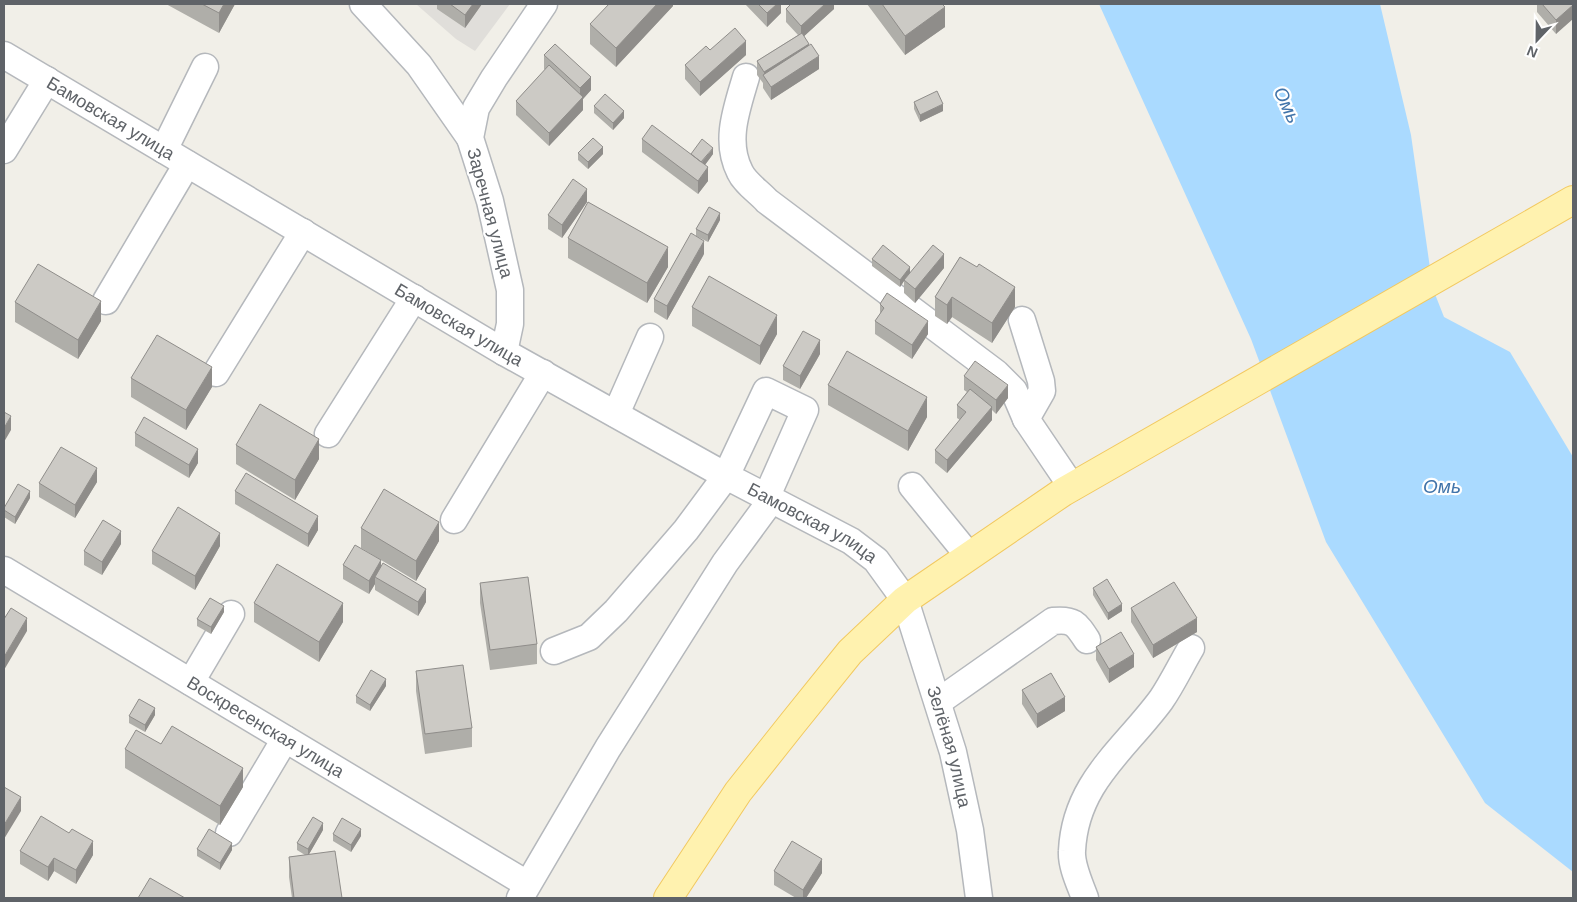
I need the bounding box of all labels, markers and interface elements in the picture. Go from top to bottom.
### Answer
north arrow [1512,15,1562,65]
text: N [1524,43,1540,61]
street label: Бамовская улица [43,73,179,164]
water label: Омь [1269,83,1305,127]
street label: Заречная улица [463,146,517,281]
street label: Бамовская улица [391,279,527,371]
water label: Омь [1423,476,1461,497]
street label: Бамовская улица [744,479,882,568]
street label: Воскресенская улица [183,672,348,782]
street label: Зелёная улица [923,684,975,810]

